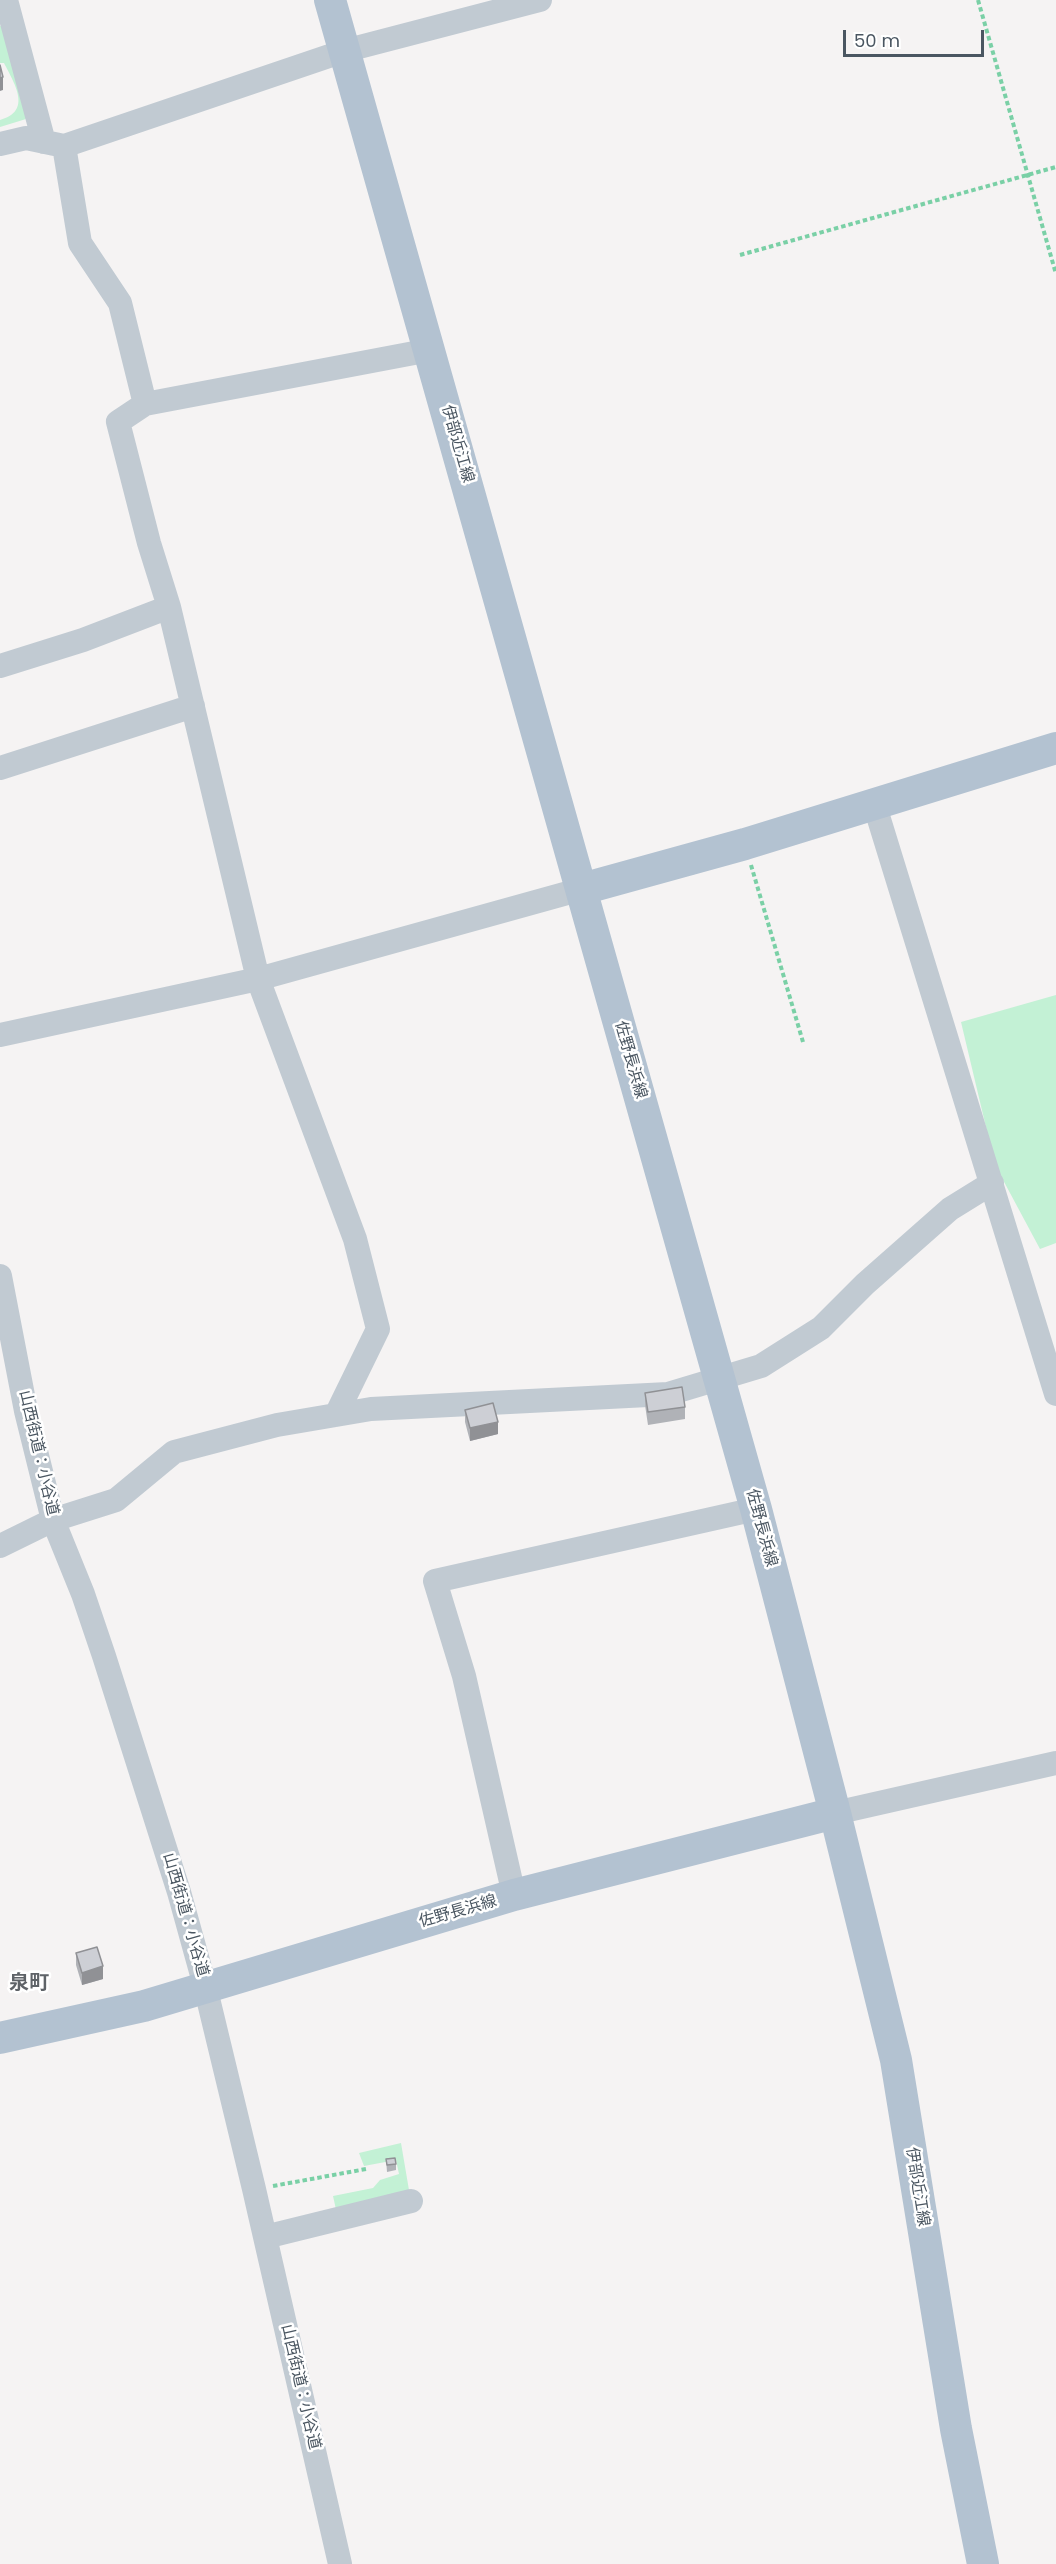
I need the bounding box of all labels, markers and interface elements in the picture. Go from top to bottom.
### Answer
scale bar [846,18,987,56]
text: 50 m [854,28,900,53]
street label: 伊部近江線 [437,403,477,485]
street label: 佐野長浜線 [610,1019,650,1101]
street label: 山西街道：小谷道 [14,1388,62,1518]
street label: 佐野長浜線 [741,1487,781,1569]
street label: 山西街道：小谷道 [158,1851,212,1979]
street label: 佐野長浜線 [417,1892,499,1932]
district label: 泉町 [9,1972,49,1996]
street label: 伊部近江線 [901,2146,933,2228]
street label: 山西街道：小谷道 [276,2322,324,2452]

